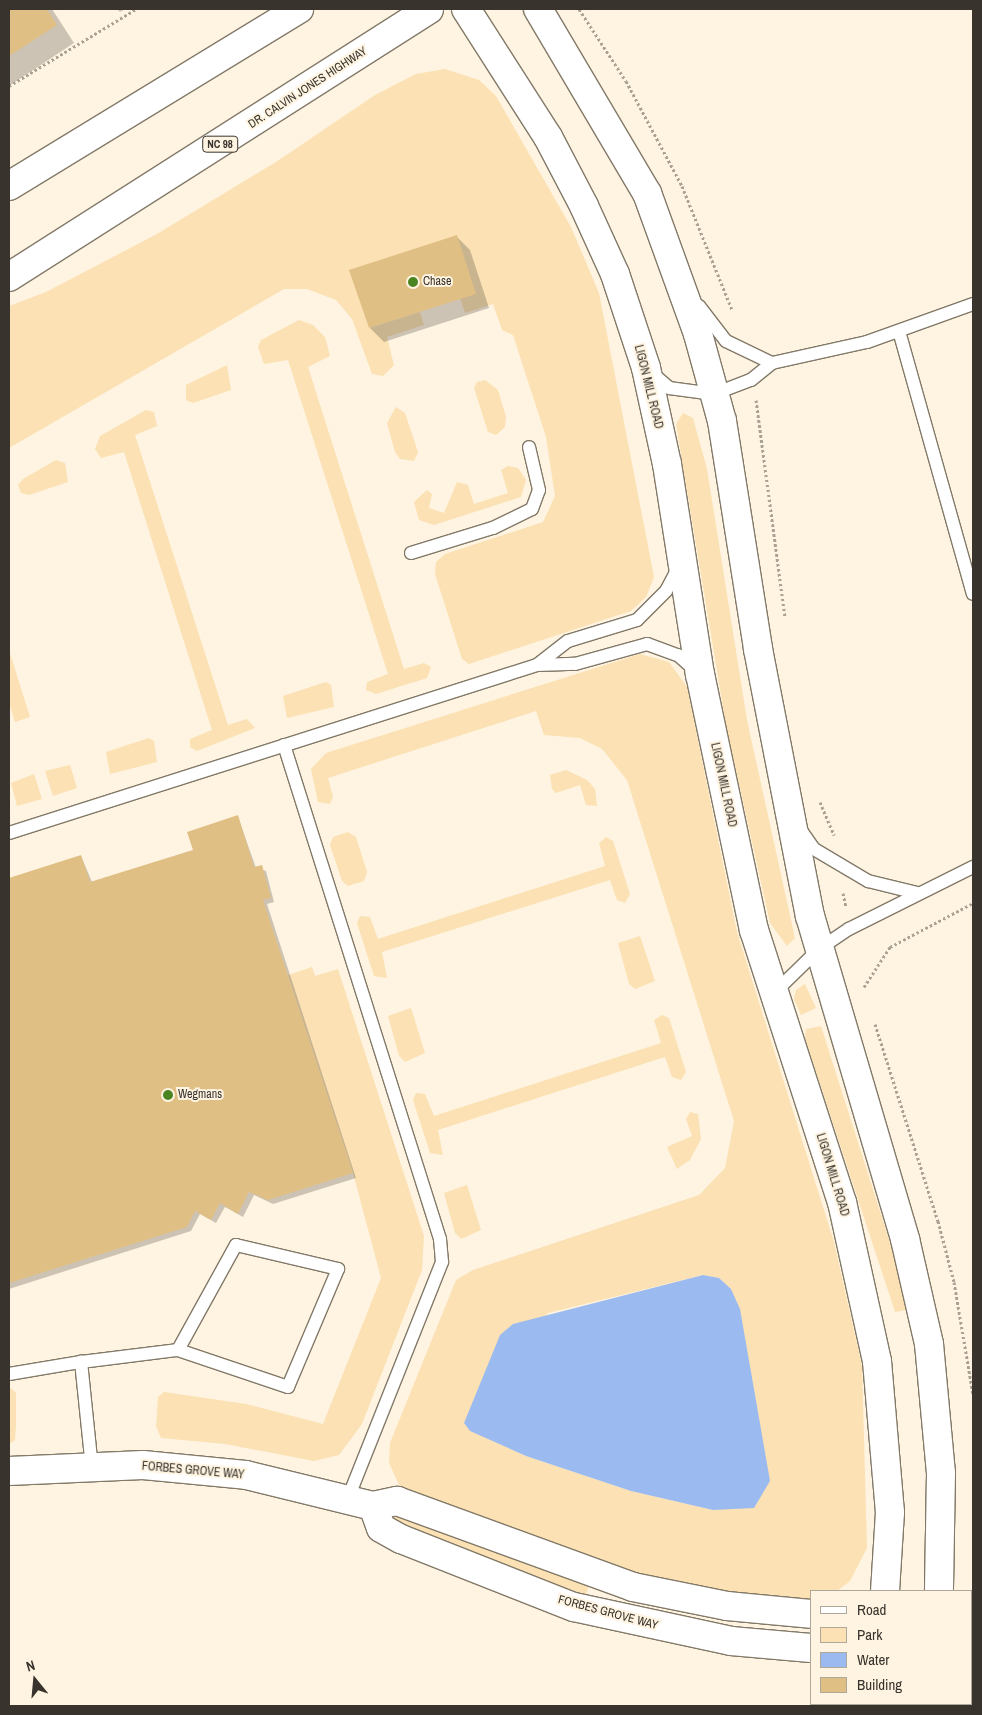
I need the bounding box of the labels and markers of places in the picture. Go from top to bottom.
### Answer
place label: Chase [423,275,451,289]
marker: Chase [407,276,419,288]
place label: Wegmans [178,1088,222,1102]
marker: Wegmans [162,1089,174,1101]

